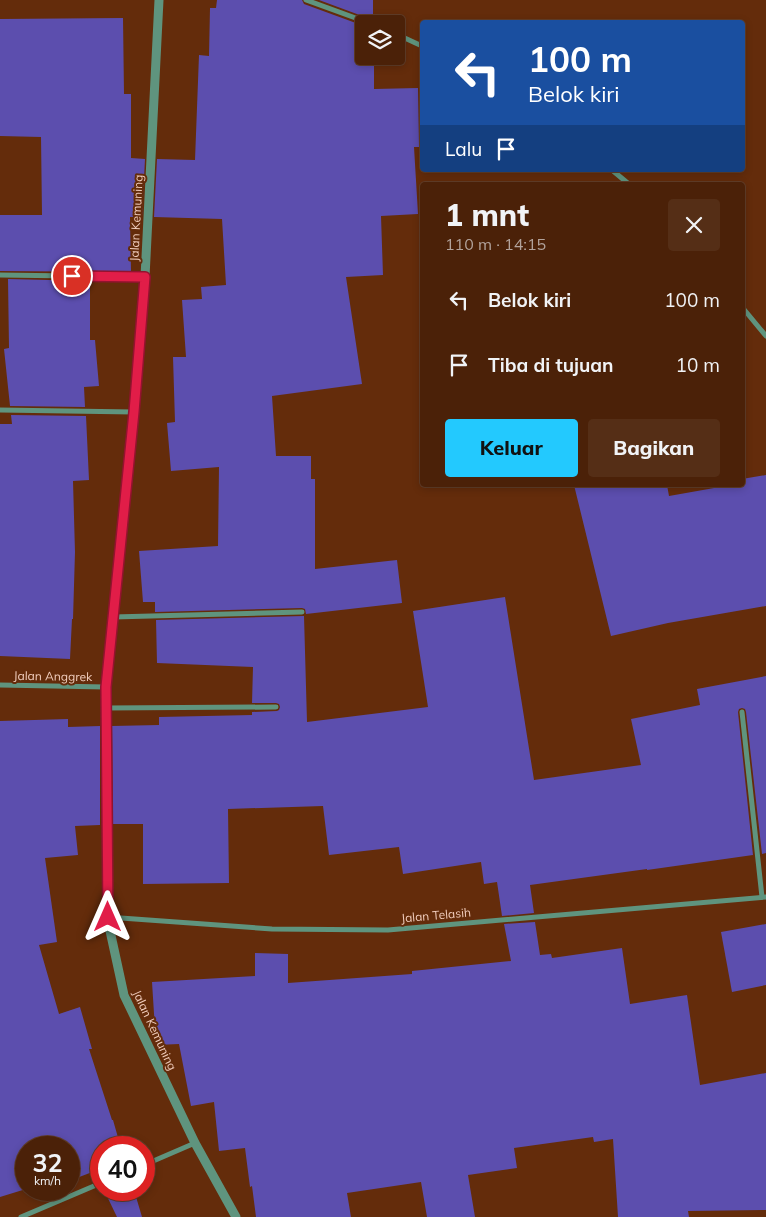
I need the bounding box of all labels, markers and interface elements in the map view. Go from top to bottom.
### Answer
map controls [355,15,405,65]
button: layers [355,15,405,65]
text: 100 m [528,37,632,81]
icon: left [445,40,510,105]
text: Belok kiri [528,80,620,108]
icon: arrive [492,135,520,163]
text: Lalu [445,137,482,161]
street label: Jalan Kemuning [126,174,146,262]
text: 1 mnt [445,196,529,234]
button: close [668,199,720,251]
text: 110 m · 14:15 [445,234,546,254]
pin [51,255,93,297]
icon: arrive [58,262,86,290]
icon: left [445,286,473,314]
text: Belok kiri [488,288,571,312]
text: 100 m [664,288,720,312]
icon: arrive [445,351,473,379]
text: Tiba di tujuan [488,353,613,377]
text: 10 m [676,353,720,377]
button: Keluar [445,419,578,477]
button: Bagikan [588,419,720,477]
street label: Jalan Anggrek [14,668,93,684]
position arrow [81,890,133,942]
street label: Jalan Telasih [400,904,472,926]
street label: Jalan Kemuning [130,987,180,1073]
speed limit sign: 40 [90,1136,155,1201]
text: 32 [32,1147,63,1178]
text: km/h [34,1173,61,1188]

